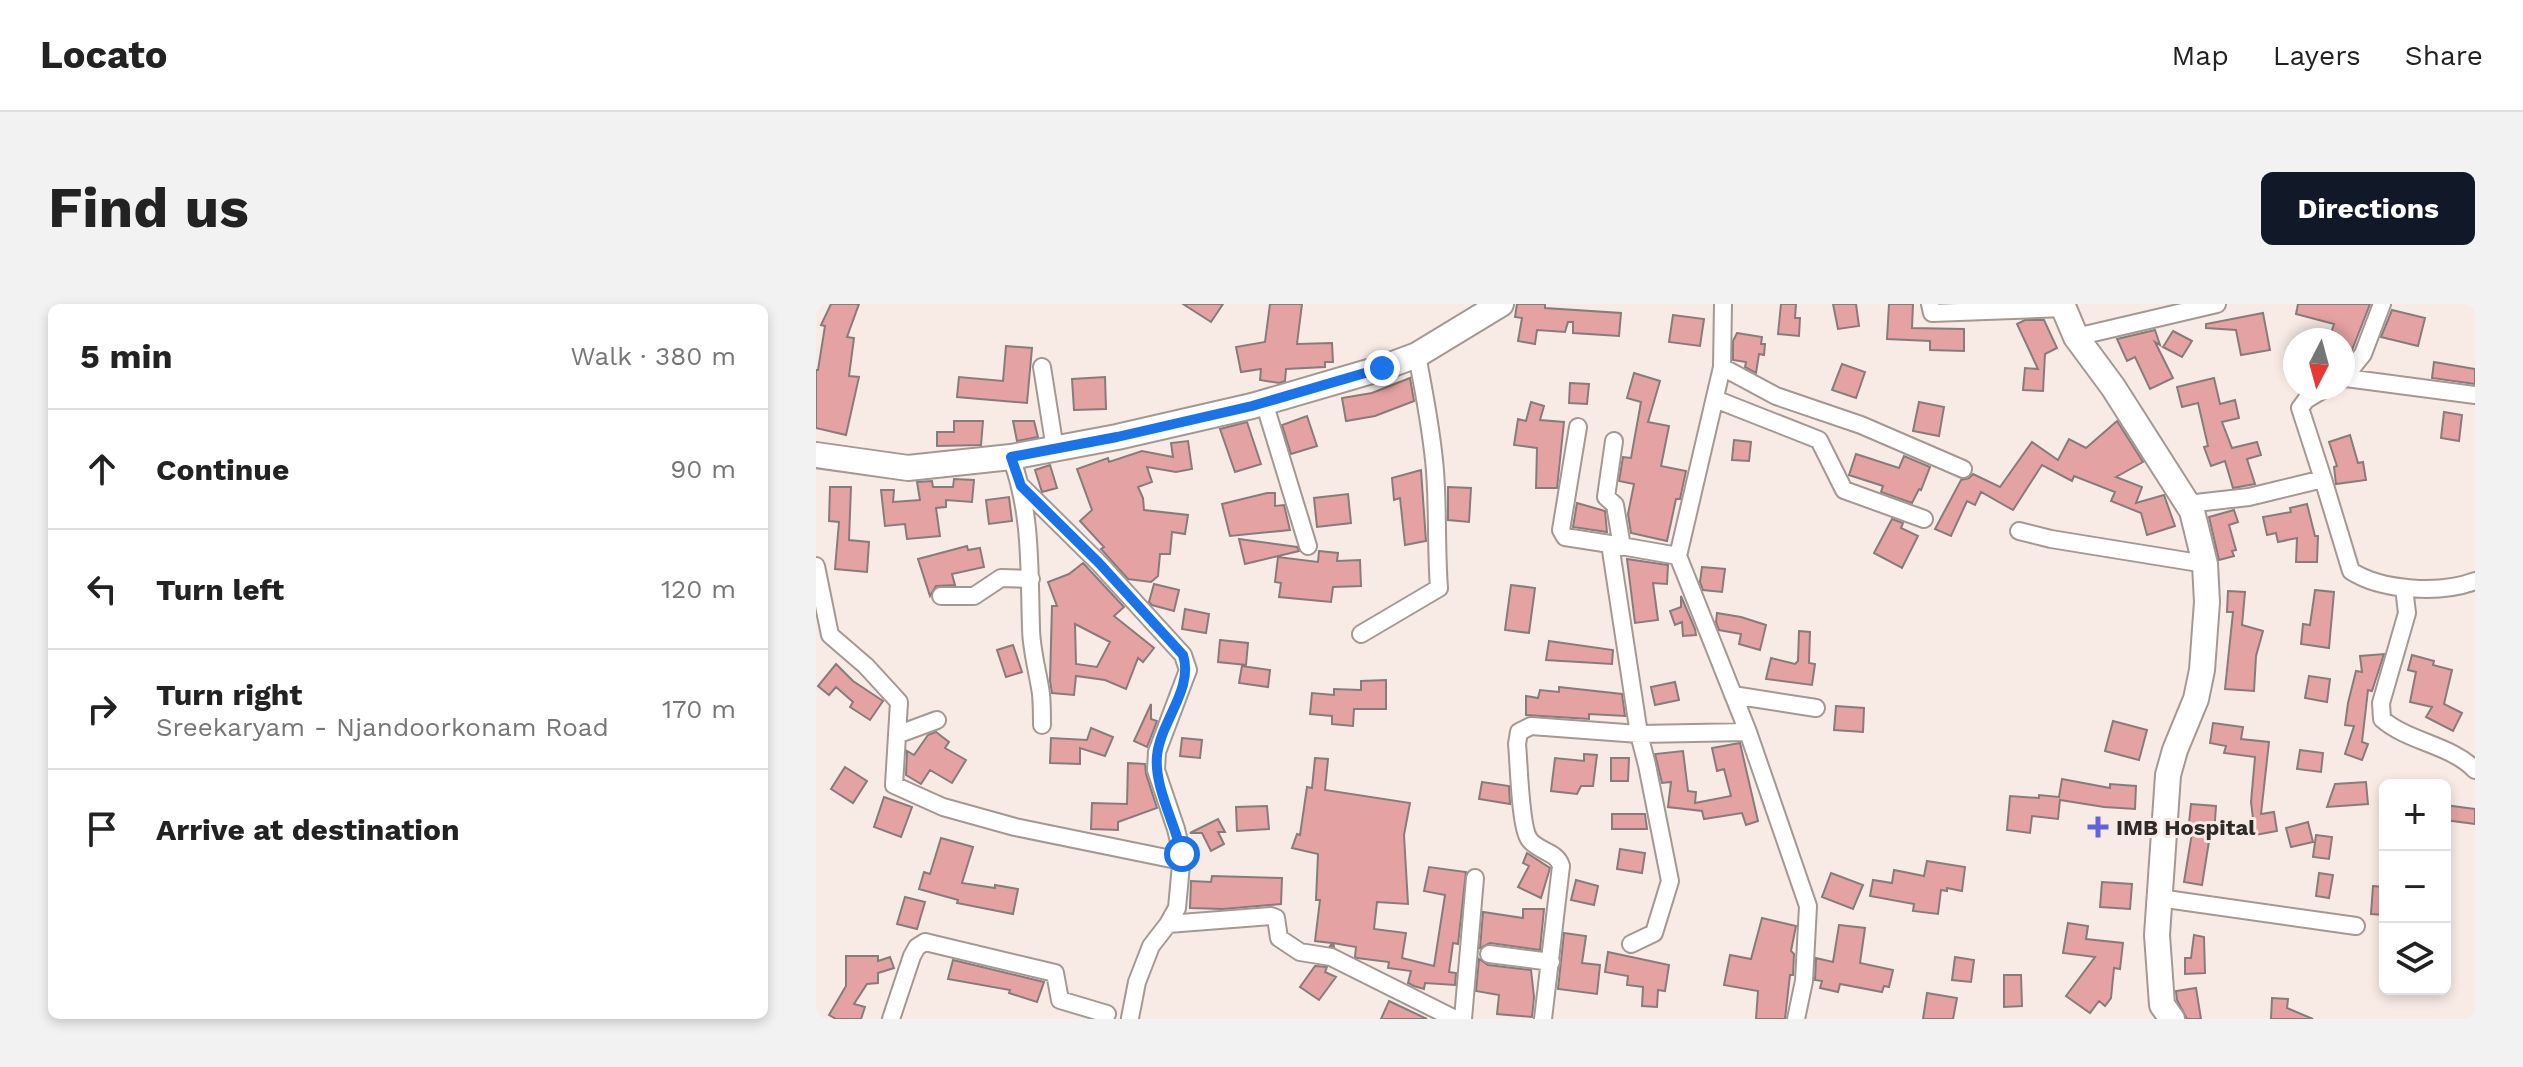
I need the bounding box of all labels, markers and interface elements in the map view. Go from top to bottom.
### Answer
text: Locato [40,33,168,77]
text: Map [2172,39,2229,72]
text: Layers [2273,39,2361,72]
text: Share [2405,39,2483,72]
button: Directions [2261,172,2475,245]
text: Find us [48,175,249,241]
north arrow [2283,328,2355,400]
text: 5 min [80,336,173,376]
text: Walk · 380 m [571,341,736,371]
route end [1364,350,1400,386]
icon: ahead [80,447,124,491]
text: Continue [156,452,289,487]
text: 90 m [670,454,736,484]
icon: left [80,567,124,611]
text: Turn left [156,572,284,607]
text: 120 m [661,574,736,604]
text: Turn right [156,677,302,712]
icon: right [80,687,124,731]
text: 170 m [662,694,736,724]
text: Sreekaryam - Njandoorkonam Road [156,712,609,742]
map controls [2379,779,2451,995]
button: + [2379,779,2451,851]
icon: arrive [80,807,124,851]
text: Arrive at destination [156,812,460,847]
place label: IMB Hospital [2116,815,2256,840]
marker: IMB Hospital [2087,816,2109,838]
route start [1164,836,1200,872]
button: − [2379,851,2451,923]
button: layers [2379,923,2451,995]

